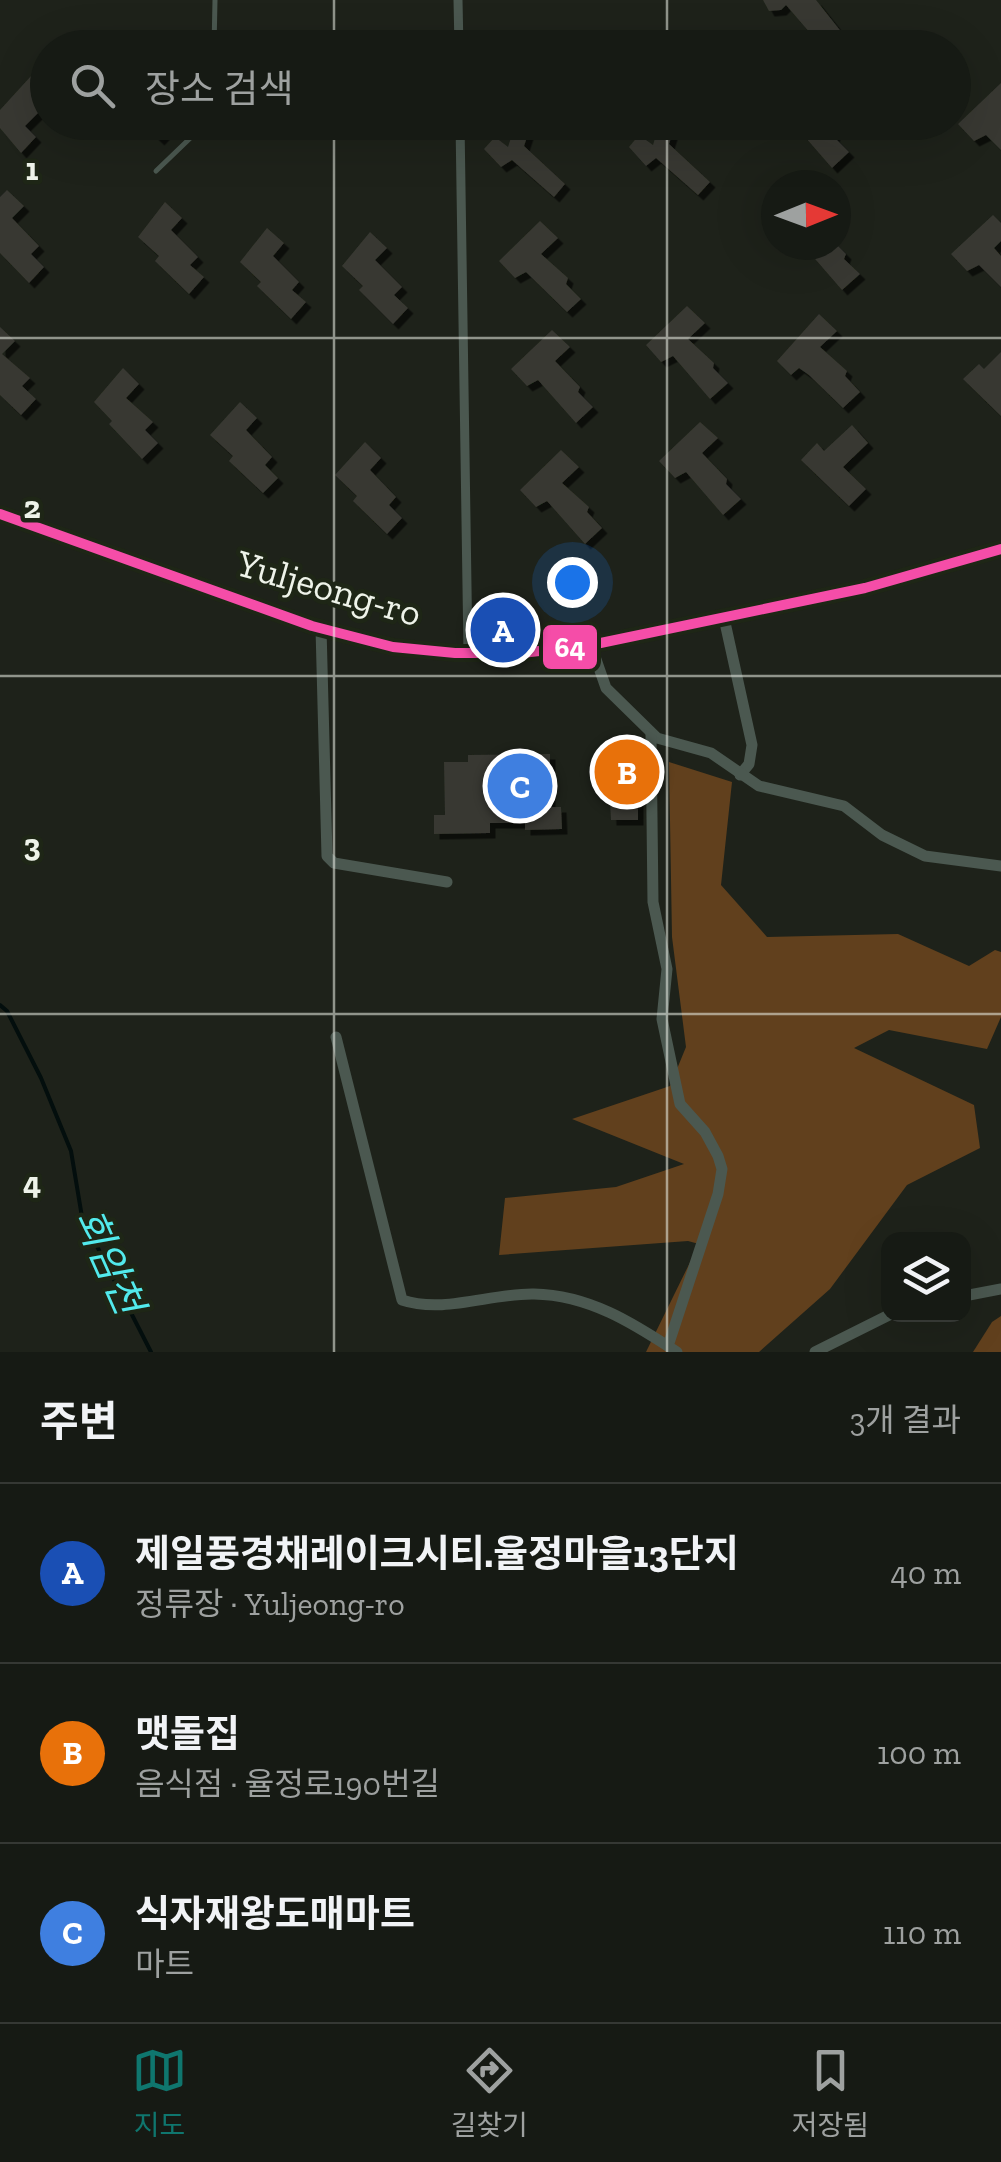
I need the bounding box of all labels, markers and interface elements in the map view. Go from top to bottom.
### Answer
search box [30,30,971,140]
icon: search [65,58,120,113]
text: 장소 검색 [145,66,293,112]
text: 1 [26,150,39,188]
north arrow [761,170,851,260]
text: 2 [23,488,41,526]
street label: Yuljeong-ro [230,539,427,636]
your location [547,557,598,608]
pin: A [470,592,536,668]
line badge: 64 [541,623,599,671]
text: 64 [555,631,586,664]
pin: B [594,734,660,810]
pin: C [488,748,552,824]
text: 3 [23,826,41,864]
text: 4 [23,1164,41,1202]
water label: 회암천 [65,1201,155,1325]
map controls [881,1232,971,1322]
button: layers [881,1232,971,1322]
text: 주변 [40,1396,117,1447]
text: 3개 결과 [850,1401,961,1439]
text: 제일풍경채레이크시티.율정마을13단지 [135,1531,739,1577]
text: A [62,1554,83,1592]
text: 40 m [890,1554,961,1592]
text: 정류장 · Yuljeong-ro [135,1585,405,1623]
text: 맷돌집 [135,1711,240,1757]
text: B [63,1734,82,1772]
text: 100 m [877,1734,961,1772]
text: 음식점 · 율정로190번길 [135,1765,440,1803]
text: 식자재왕도매마트 [135,1891,415,1937]
text: C [62,1914,83,1952]
text: 110 m [883,1914,961,1952]
text: 마트 [135,1945,194,1983]
tab: 지도 [132,2043,187,2143]
tab: 길찾기 [451,2043,528,2143]
tab: 저장됨 [792,2043,869,2143]

